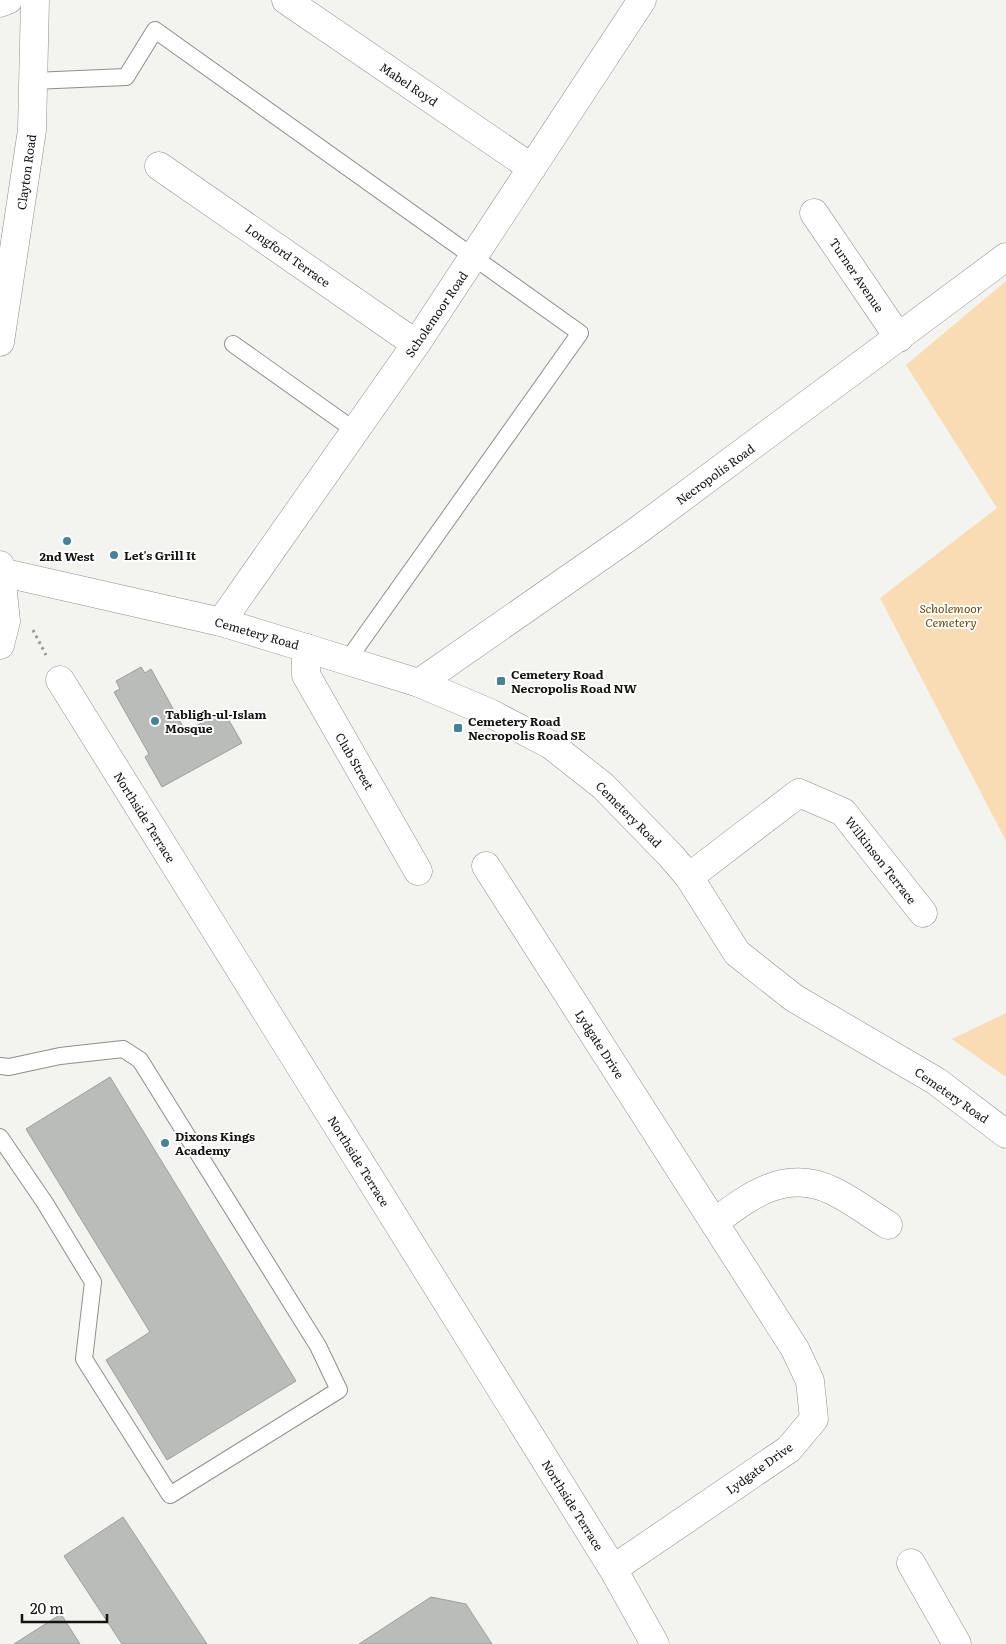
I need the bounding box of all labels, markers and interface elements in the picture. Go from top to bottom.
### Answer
street label: Mabel Royd [376,58,442,111]
street label: Clayton Road [12,132,40,211]
street label: Longford Terrace [242,219,334,291]
street label: Turner Avenue [825,234,889,316]
street label: Scholemoor Road [400,267,472,361]
street label: Necropolis Road [672,439,759,509]
marker: 2nd West [61,535,73,547]
place label: Let's Grill It [124,546,197,564]
place label: 2nd West [39,547,95,565]
marker: Let's Grill It [108,549,120,561]
park label: Scholemoor Cemetery [920,599,983,631]
street label: Cemetery Road [213,612,302,654]
place label: Cemetery Road Necropolis Road NW [511,665,638,697]
marker: Cemetery Road Necropolis Road NW [495,675,507,687]
place label: Tabligh-ul-Islam Mosque [165,705,267,737]
place label: Cemetery Road Necropolis Road SE [468,712,586,744]
marker: Tabligh-ul-Islam Mosque [149,715,161,727]
marker: Cemetery Road Necropolis Road SE [452,722,464,734]
street label: Club Street [331,729,379,793]
street label: Northside Terrace [110,768,180,866]
street label: Cemetery Road [592,777,667,852]
street label: Wilkinson Terrace [841,812,921,908]
street label: Lydgate Drive [571,1006,629,1082]
street label: Cemetery Road [911,1063,993,1128]
street label: Northside Terrace [324,1112,394,1210]
place label: Dixons Kings Academy [175,1127,255,1159]
marker: Dixons Kings Academy [159,1137,171,1149]
street label: Lydgate Drive [722,1438,796,1498]
street label: Northside Terrace [538,1456,608,1554]
scale bar [22,1592,108,1624]
text: 20 m [30,1596,64,1619]

